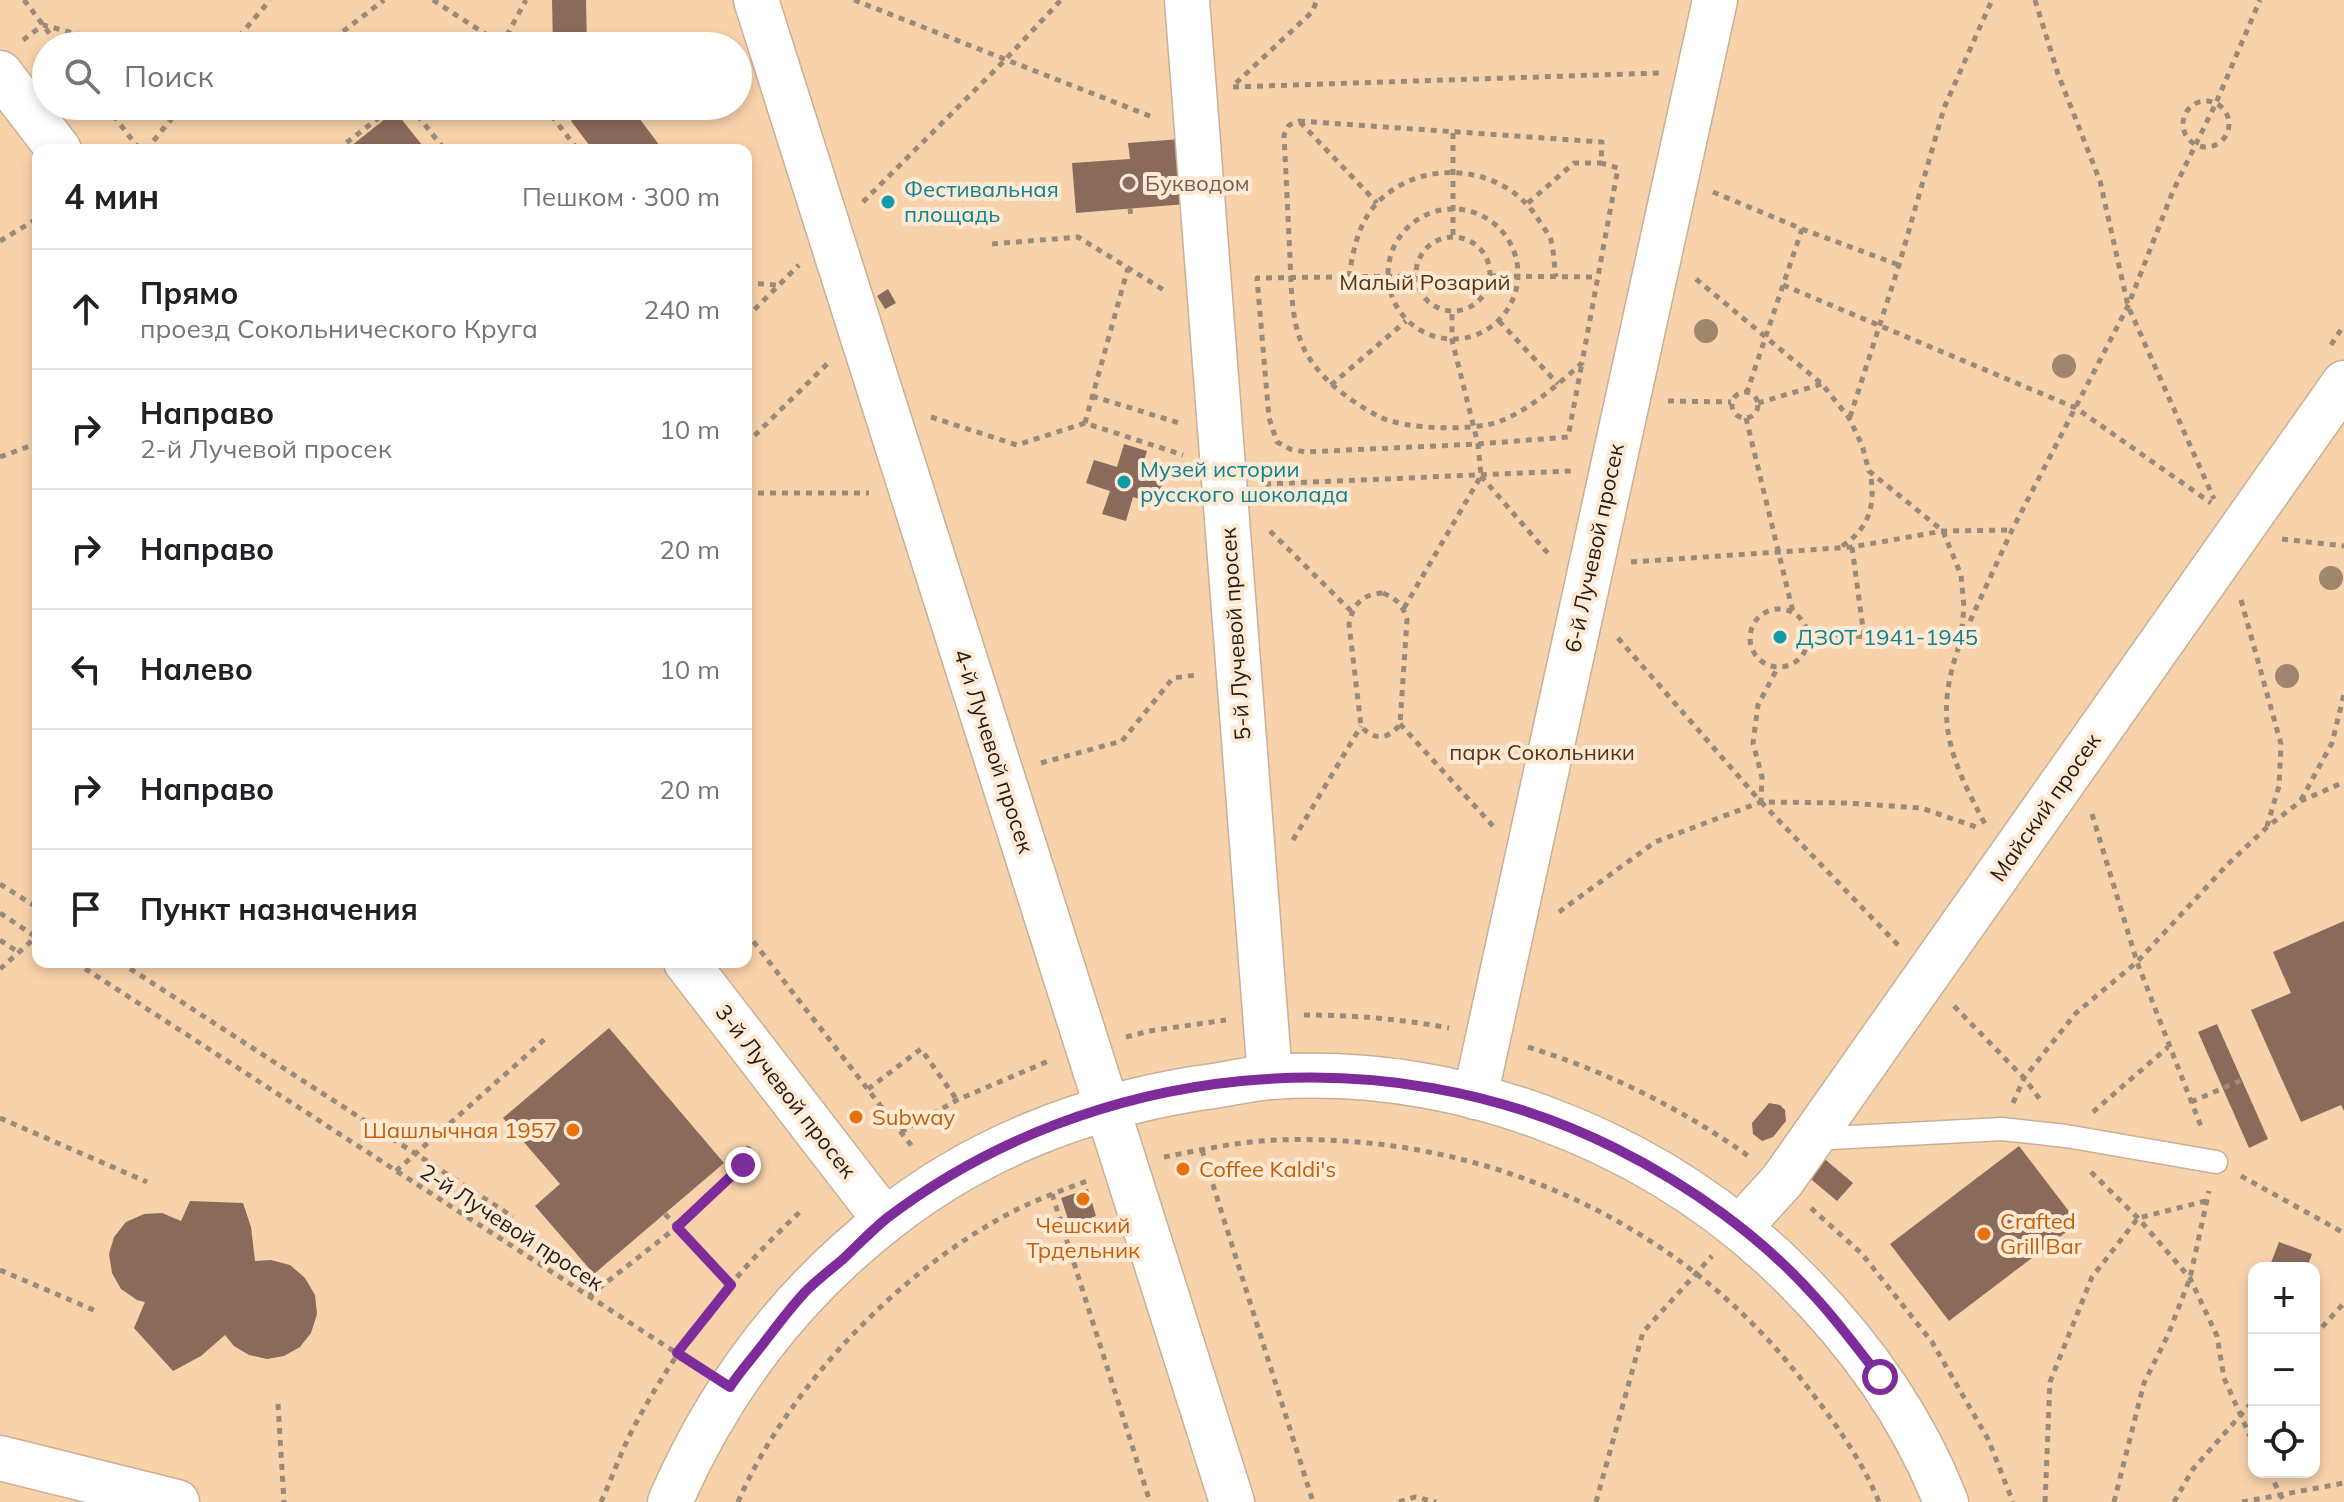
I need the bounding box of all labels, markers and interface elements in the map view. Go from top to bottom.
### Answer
search box [32,32,752,120]
icon: search [60,54,104,98]
text: Поиск [124,57,214,95]
place label: Букводом [1145,169,1250,197]
marker: Букводом [1120,174,1138,192]
text: 4 мин [64,175,159,218]
place label: Фестивальная площадь [904,175,1059,228]
text: Пешком · 300 m [522,180,720,213]
marker: Фестивальная площадь [879,193,897,211]
park label: Малый Розарий [1339,268,1511,296]
text: Прямо [140,274,238,312]
icon: ahead [64,287,108,331]
text: 240 m [644,293,720,326]
text: проезд Сокольнического Круга [140,312,538,345]
text: Направо [140,394,274,432]
icon: right [64,407,108,451]
text: 10 m [659,413,720,446]
text: 2-й Лучевой просек [140,432,392,465]
street label: 6-й Лучевой просек [1558,441,1630,655]
place label: Музей истории русского шоколада [1140,455,1348,508]
marker: Музей истории русского шоколада [1115,473,1133,491]
icon: right [64,527,108,571]
street label: 5-й Лучевой просек [1214,527,1256,741]
text: Направо [140,530,274,568]
text: 20 m [659,533,720,566]
place label: ДЗОТ 1941-1945 [1796,623,1978,651]
marker: ДЗОТ 1941-1945 [1771,628,1789,646]
street label: 4-й Лучевой просек [948,645,1040,857]
icon: left [64,647,108,691]
text: Налево [140,650,253,688]
text: 10 m [659,653,720,686]
street label: Майский просек [1983,727,2107,887]
park label: парк Сокольники [1449,738,1635,766]
icon: right [64,767,108,811]
text: Направо [140,770,274,808]
text: 20 m [659,773,720,806]
icon: arrive [64,887,108,931]
text: Пункт назначения [140,890,418,928]
street label: 3-й Лучевой просек [709,998,863,1184]
place label: Subway [872,1103,955,1131]
marker: Subway [847,1108,865,1126]
place label: Шашлычная 1957 [363,1116,557,1144]
marker: Шашлычная 1957 [564,1121,582,1139]
route end [725,1147,761,1183]
place label: Coffee Kaldi's [1199,1155,1336,1183]
street label: 2-й Лучевой просек [415,1157,609,1297]
marker: Coffee Kaldi's [1174,1160,1192,1178]
marker: Чешский Трдельник [1074,1190,1092,1208]
place label: Crafted Grill Bar [2000,1207,2082,1260]
place label: Чешский Трдельник [1026,1211,1140,1264]
marker: Crafted Grill Bar [1975,1225,1993,1243]
map controls [2248,1262,2320,1478]
button: + [2248,1262,2320,1334]
button: − [2248,1334,2320,1406]
route start [1862,1359,1898,1395]
button: locate [2248,1406,2320,1478]

